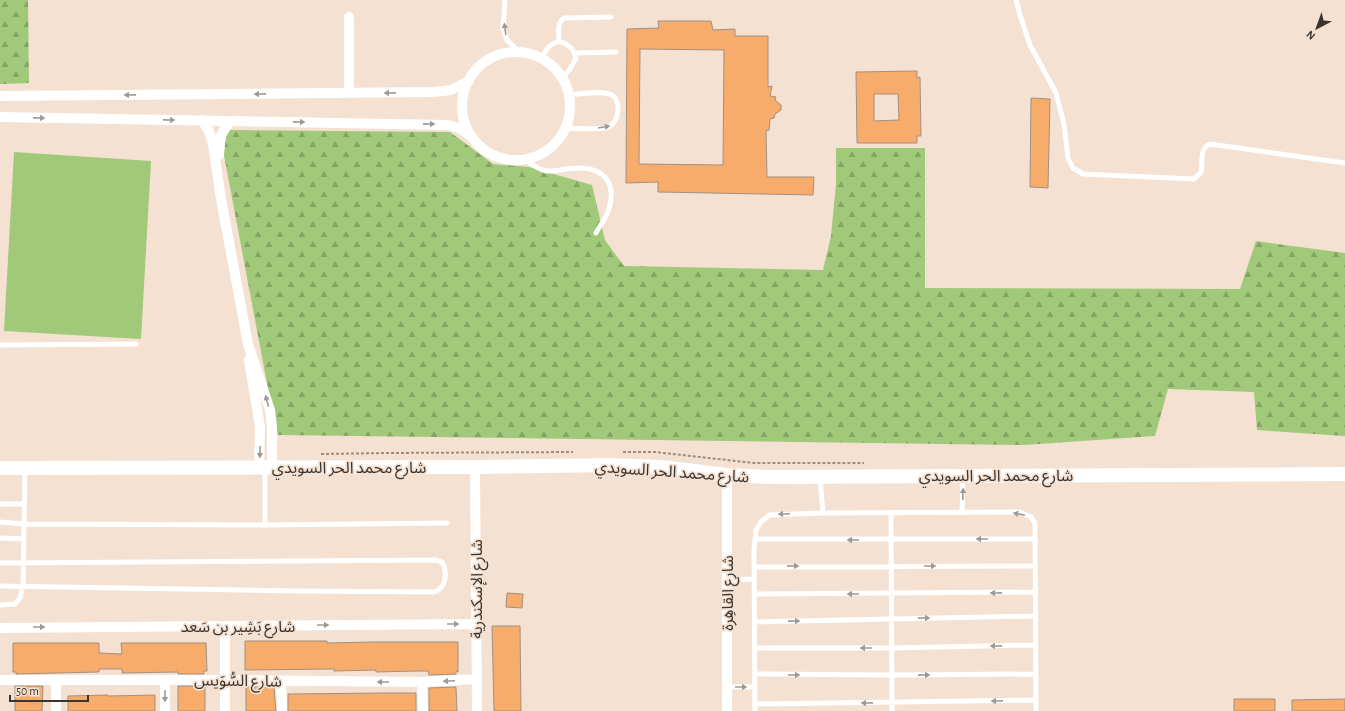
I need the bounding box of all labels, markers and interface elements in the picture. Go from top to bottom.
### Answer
north arrow [1297,8,1337,48]
one-way arrow [502,23,508,36]
text: N [1304,29,1317,42]
one-way arrow [383,90,396,96]
one-way arrow [253,91,266,97]
one-way arrow [123,92,136,98]
one-way arrow [33,115,46,121]
one-way arrow [163,117,176,123]
one-way arrow [293,119,306,125]
one-way arrow [423,121,436,127]
one-way arrow [597,124,610,130]
one-way arrow [264,395,270,407]
one-way arrow [256,446,263,458]
street label: شارع محمد الحر السويدي [594,459,750,489]
street label: شارع محمد الحر السويدي [272,460,426,480]
street label: شارع محمد الحر السويدي [919,468,1073,488]
one-way arrow [959,488,966,500]
one-way arrow [1013,510,1026,516]
one-way arrow [777,511,790,517]
one-way arrow [975,536,988,542]
one-way arrow [846,537,859,543]
street label: شارع الإسكندرية [469,539,489,639]
street label: شارع القاهِرة [720,555,740,631]
one-way arrow [787,563,800,569]
one-way arrow [924,563,937,569]
one-way arrow [989,590,1002,596]
one-way arrow [846,591,859,597]
one-way arrow [918,615,931,621]
one-way arrow [788,618,801,624]
street label: شارع بَشِير بن سَعد [181,619,295,639]
one-way arrow [447,621,460,627]
one-way arrow [317,622,330,628]
one-way arrow [33,624,46,630]
one-way arrow [989,643,1002,649]
one-way arrow [859,645,872,651]
street label: شارع السُّوَيس [194,671,282,694]
one-way arrow [788,672,801,678]
one-way arrow [918,672,931,678]
scale bar [10,677,88,703]
one-way arrow [443,677,455,684]
one-way arrow [376,679,389,685]
one-way arrow [735,684,748,690]
text: 50 m [16,685,39,697]
one-way arrow [162,690,168,703]
one-way arrow [990,698,1003,704]
one-way arrow [860,700,873,706]

